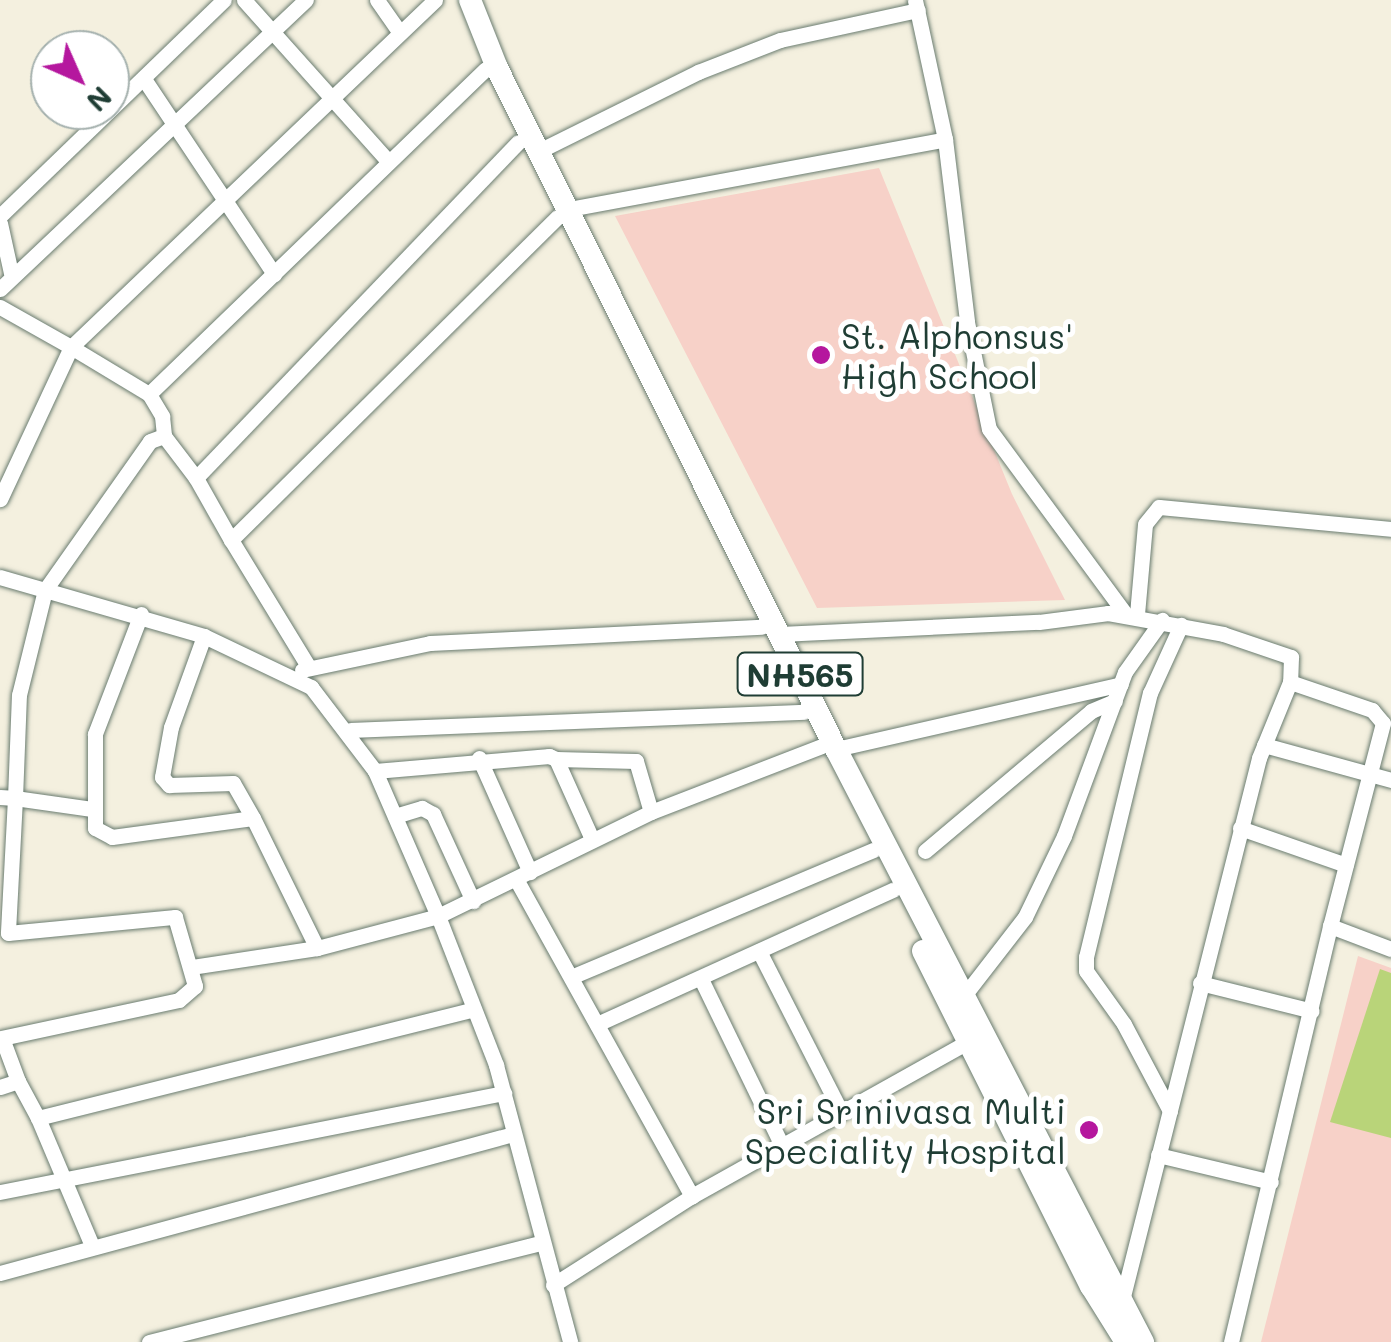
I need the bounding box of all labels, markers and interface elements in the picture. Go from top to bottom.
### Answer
north arrow [30,30,130,130]
text: N [80,80,120,120]
place label: St. Alphonsus' High School [841,314,1073,396]
marker: St. Alphonsus' High School [810,344,832,366]
road number: NH565 [735,647,865,701]
place label: Sri Srinivasa Multi Speciality Hospital [745,1089,1066,1171]
marker: Sri Srinivasa Multi Speciality Hospital [1076,1117,1102,1143]

